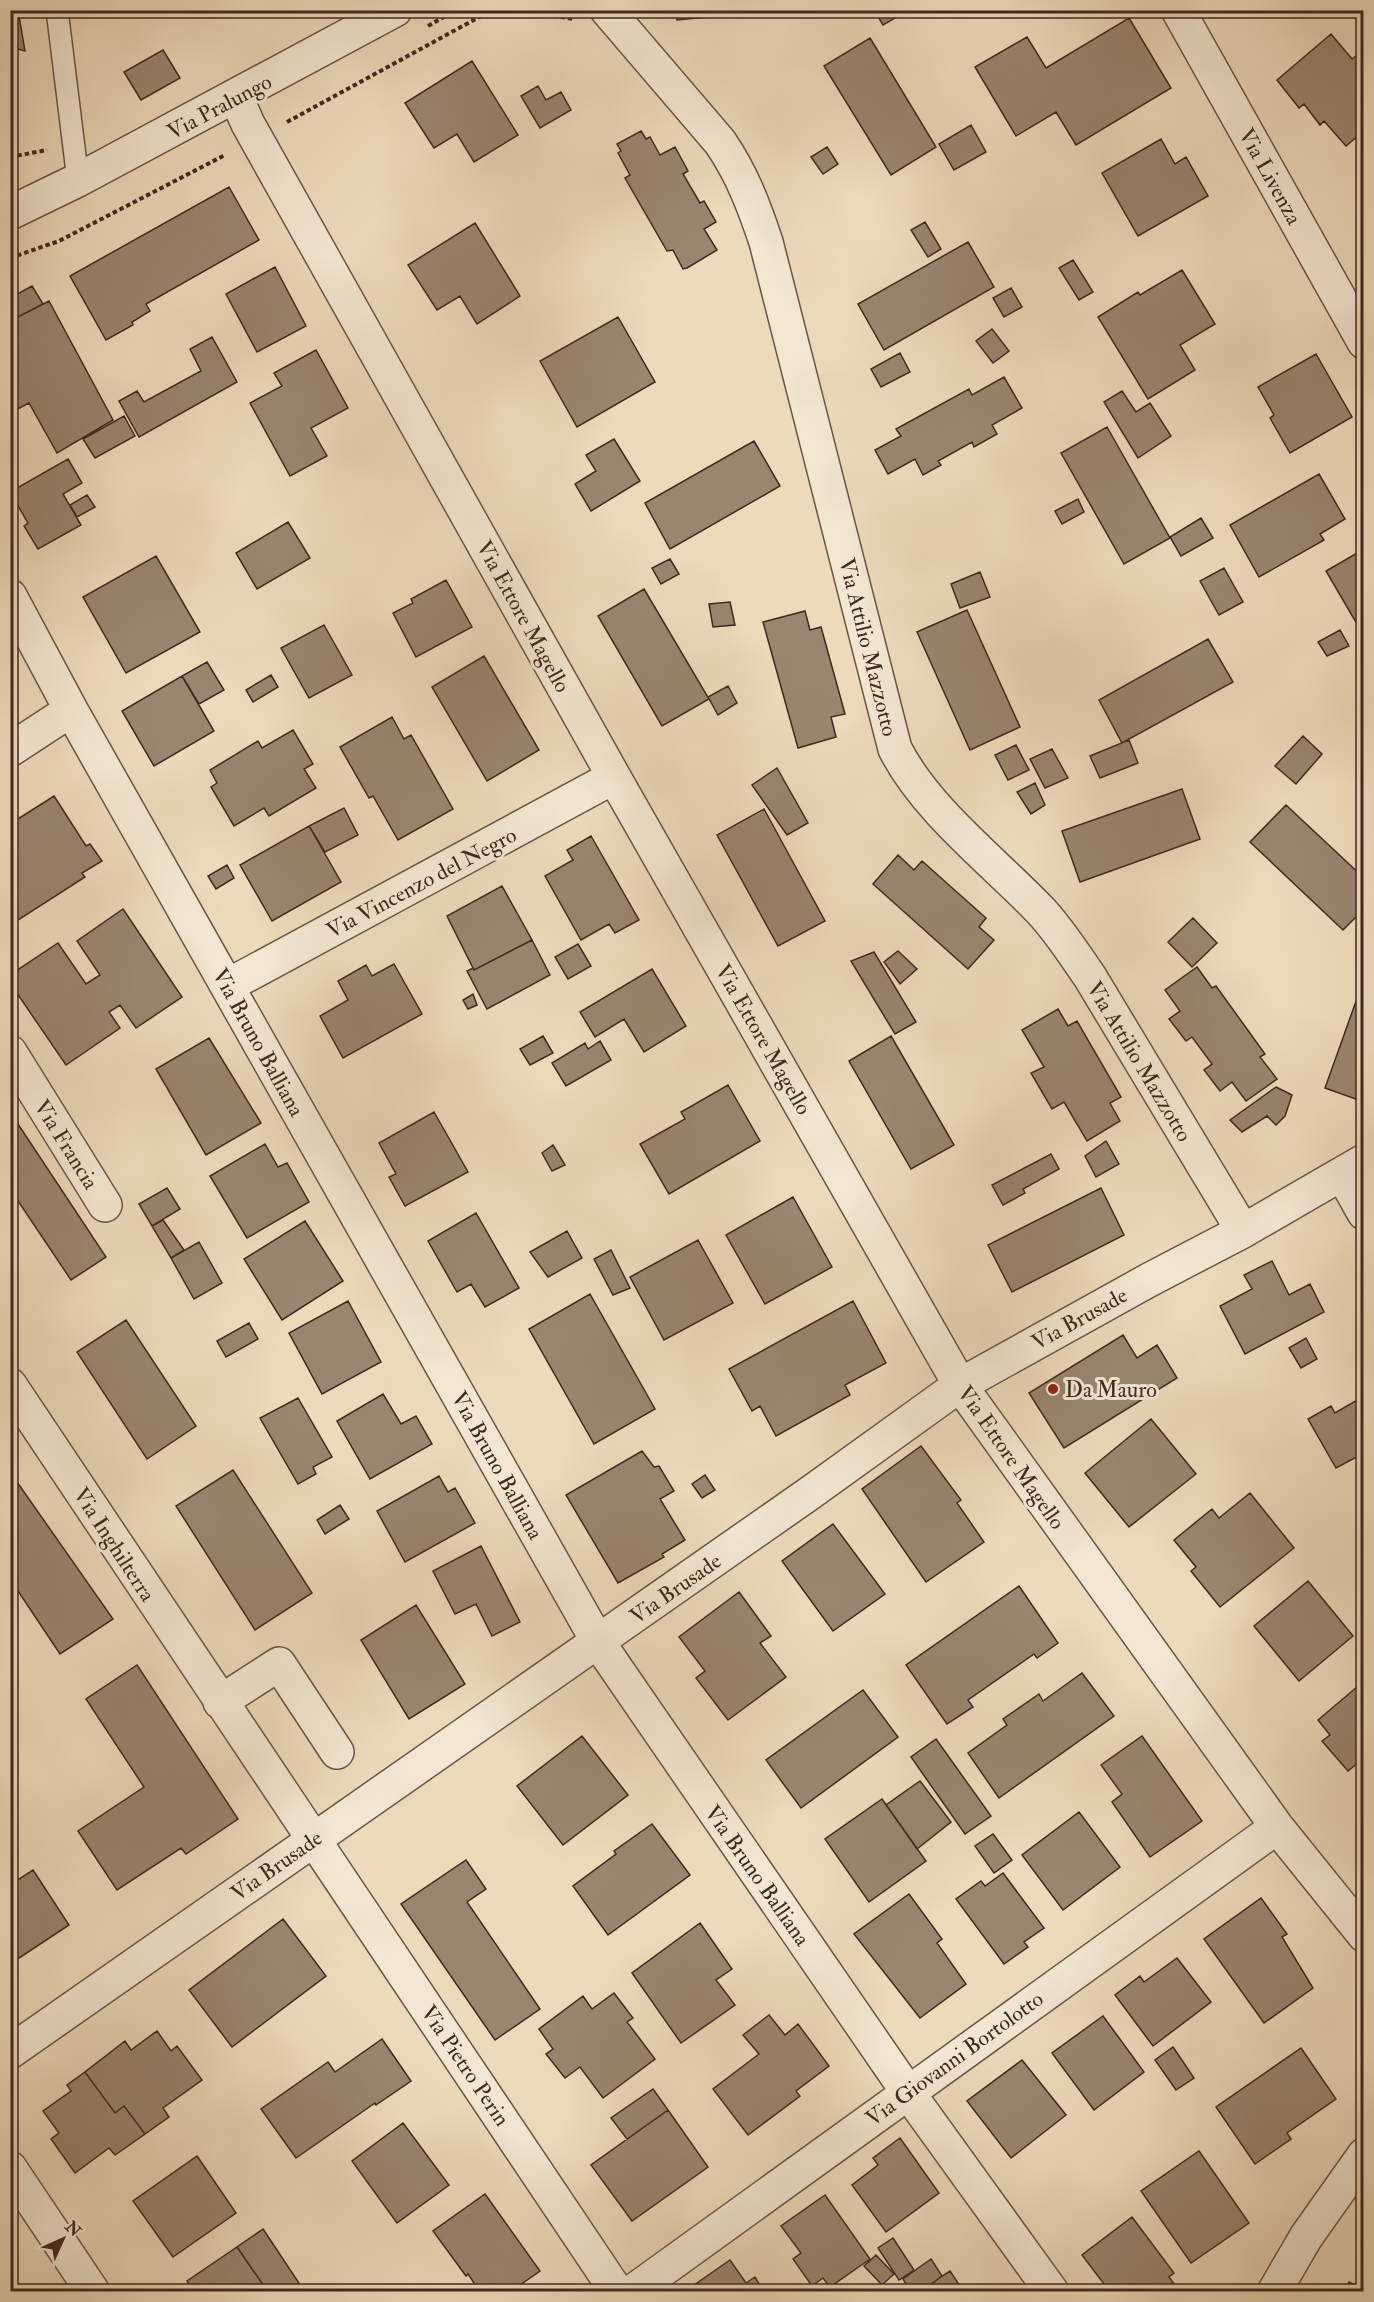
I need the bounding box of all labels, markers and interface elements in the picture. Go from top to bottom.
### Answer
street label: Via Pralungo [162,68,277,146]
street label: Via Livenza [1232,123,1309,231]
street label: Via Ettore Magello [470,536,576,697]
street label: Via Attilio Mazzotto [832,555,904,739]
street label: Via Vincenzo del Negro [322,821,521,945]
street label: Via Ettore Magello [709,959,818,1120]
street label: Via Bruno Balliana [206,963,311,1122]
street label: Via Attilio Mazzotto [1080,976,1198,1147]
street label: Via Francia [28,1094,105,1195]
street label: Via Brusade [1027,1281,1132,1357]
place label: Da Mauro [1065,1376,1157,1404]
street label: Via Ettore Magello [951,1380,1071,1535]
marker: Da Mauro [1046,1382,1060,1396]
street label: Via Bruno Balliana [445,1386,550,1545]
street label: Via Inghilterra [67,1482,162,1608]
street label: Via Brusade [624,1547,727,1631]
street label: Via Bruno Balliana [698,1800,817,1952]
street label: Via Brusade [225,1824,328,1908]
street label: Via Giovanni Bortolotto [860,1985,1049,2133]
street label: Via Pietro Perin [414,2000,516,2131]
north arrow [33,2209,93,2269]
text: N [60,2216,86,2242]

